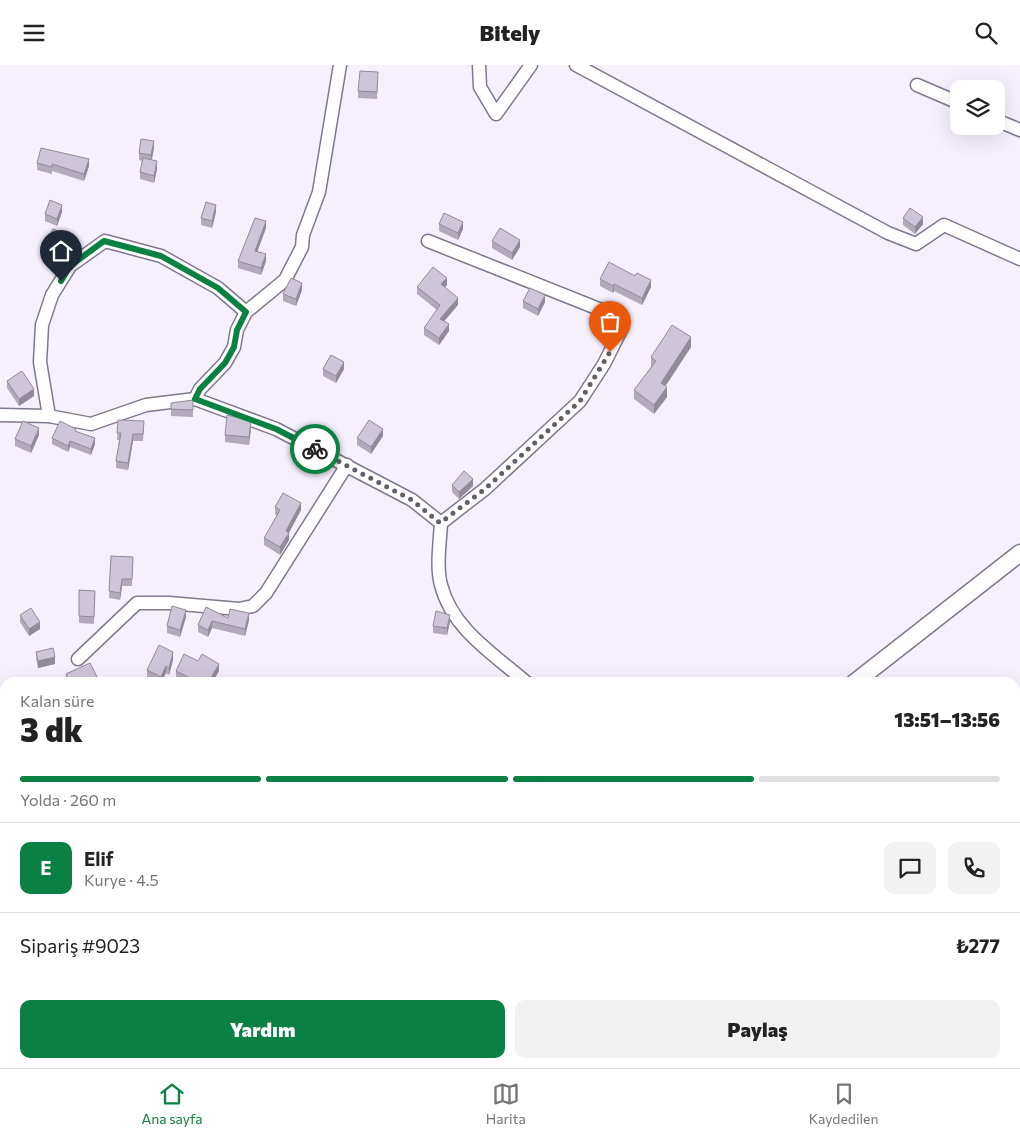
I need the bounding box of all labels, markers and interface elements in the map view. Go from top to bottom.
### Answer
icon: menu [20,19,48,47]
text: Bitely [480,19,540,46]
icon: search [972,19,1000,47]
map controls [950,80,1005,135]
button: layers [950,80,1005,135]
pin [40,230,82,281]
icon: home [47,237,75,265]
pin [589,301,631,352]
icon: bag [596,308,624,336]
courier [290,424,340,474]
icon: bike [301,435,329,463]
text: Kalan süre [20,691,95,710]
text: 13:51–13:56 [894,708,1000,731]
text: 3 dk [20,709,83,749]
text: Yolda · 260 m [20,790,116,809]
button: chat [884,842,936,894]
button: phone [948,842,1000,894]
text: Elif [84,847,114,870]
text: E [40,856,52,879]
text: Kurye · 4.5 [84,870,159,889]
text: Sipariş #9023 [20,934,140,957]
text: ₺277 [956,934,1000,957]
button: Yardım [20,1000,505,1058]
button: Paylaş [515,1000,1000,1058]
tab: Ana sayfa [141,1080,203,1127]
tab: Harita [486,1080,526,1127]
tab: Kaydedilen [809,1080,878,1127]

